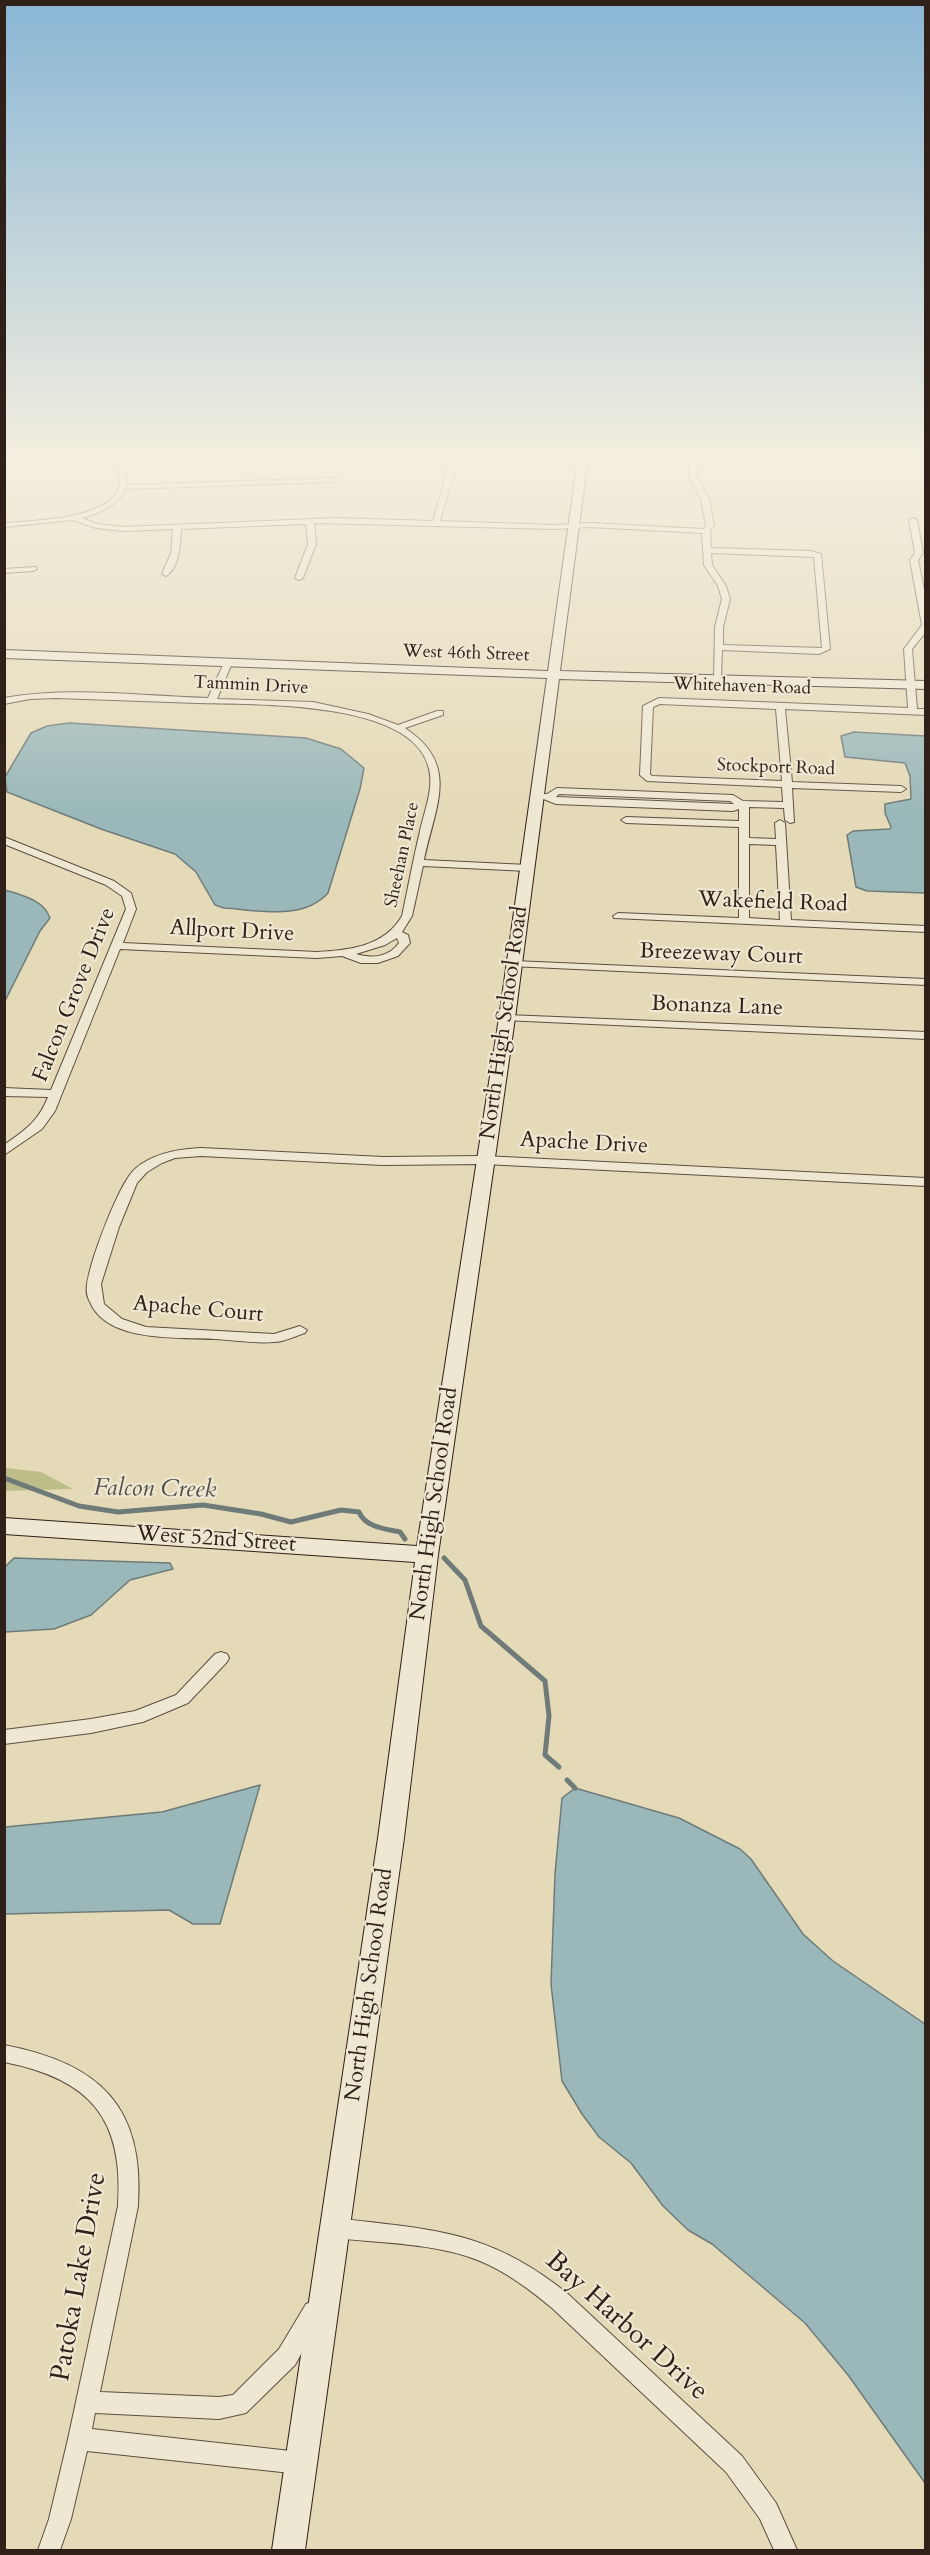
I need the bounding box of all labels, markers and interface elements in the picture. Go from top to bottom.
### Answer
street label: West 46th Street [402,641,530,667]
street label: Tammin Drive [193,672,309,700]
street label: Whitehaven Road [673,674,811,700]
street label: Stockport Road [717,755,835,781]
street label: Sheehan Place [381,800,425,910]
street label: Wakefield Road [698,887,848,919]
street label: Falcon Grove Drive [28,904,122,1086]
street label: North High School Road [476,905,534,1141]
street label: Allport Drive [169,916,295,948]
street label: Breezeway Court [639,939,803,971]
street label: Bonanza Lane [651,992,783,1022]
street label: Apache Drive [519,1127,649,1161]
street label: Apache Court [132,1291,264,1329]
street label: North High School Road [406,1386,464,1622]
water label: Falcon Creek [93,1475,217,1505]
street label: West 52nd Street [135,1521,297,1559]
street label: North High School Road [341,1867,399,2103]
street label: Patoka Lake Drive [46,2170,114,2384]
street label: Bay Harbor Drive [538,2246,714,2408]

